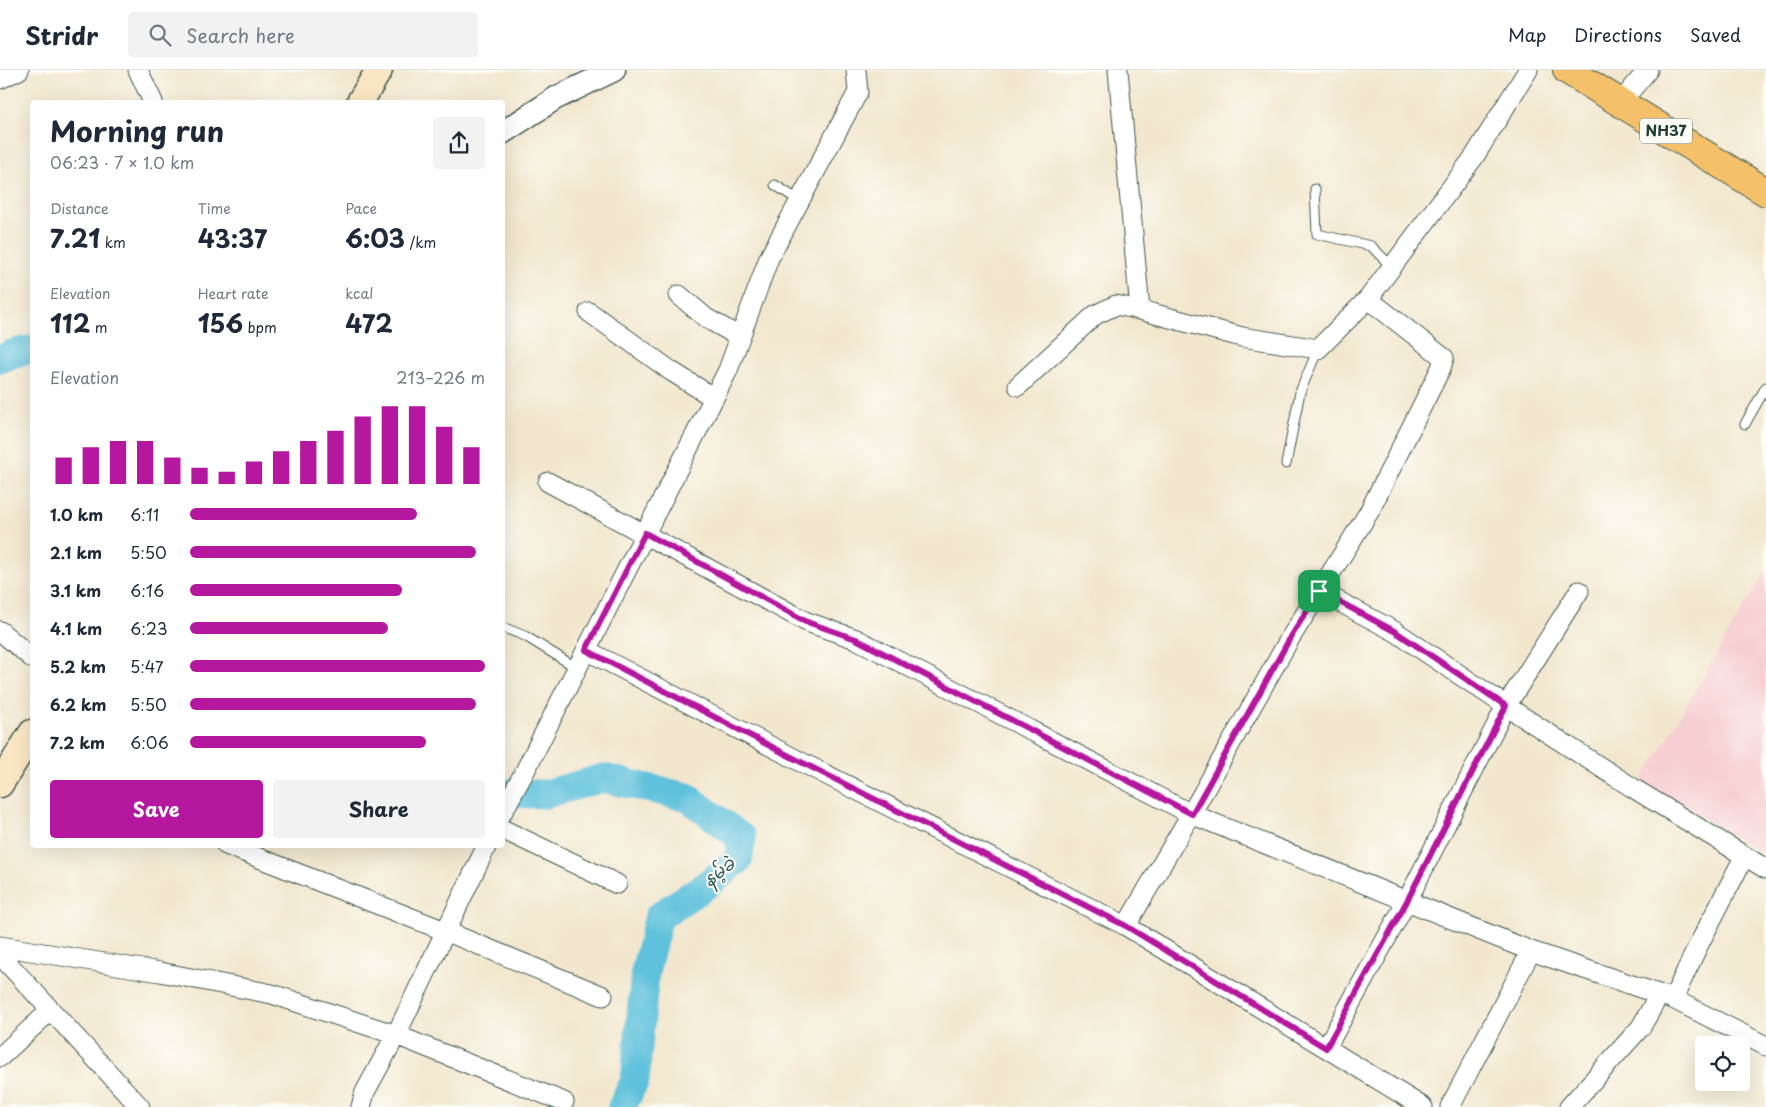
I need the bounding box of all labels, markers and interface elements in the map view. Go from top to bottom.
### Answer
search box [128,12,478,57]
text: Stridr [25,17,98,53]
icon: search [146,21,174,49]
text: Search here [186,21,295,49]
text: Map [1508,21,1546,48]
text: Directions [1574,21,1662,48]
text: Saved [1690,21,1741,48]
text: Morning run [50,109,224,152]
button: share [433,117,485,169]
road number: NH37 [1640,118,1692,144]
text: 06:23 · 7 × 1.0 km [50,150,194,174]
text: Distance [50,198,109,219]
text: Time [198,198,231,219]
text: Pace [345,198,377,219]
text: 7.21 [50,219,100,257]
text: 43:37 [198,219,267,257]
text: 6:03 [345,219,405,257]
text: km [100,232,126,253]
text: /km [405,232,436,253]
text: Elevation [50,283,110,304]
text: Heart rate [198,283,268,304]
text: kcal [345,283,373,304]
text: 112 [50,304,90,342]
text: 156 [198,304,243,342]
text: 472 [345,304,393,342]
text: m [90,317,107,338]
text: bpm [243,317,277,338]
text: Elevation [50,365,119,389]
text: 213–226 m [396,365,485,389]
text: 1.0 km [50,502,103,526]
text: 6:11 [130,502,159,526]
text: 2.1 km [50,540,102,564]
text: 5:50 [130,540,167,564]
pin [1298,570,1340,612]
icon: arrive [1305,577,1333,605]
text: 3.1 km [50,578,101,602]
text: 6:16 [130,578,164,602]
text: 4.1 km [50,616,102,640]
text: 6:23 [130,616,167,640]
text: 5.2 km [50,654,106,678]
text: 5:47 [130,654,164,678]
text: 6.2 km [50,692,106,716]
text: 5:50 [130,692,167,716]
text: 7.2 km [50,730,105,754]
text: 6:06 [130,730,169,754]
button: Save [50,780,263,838]
button: Share [273,780,485,838]
water label: နမ့်ခဲ [696,849,743,895]
map controls [1695,1036,1750,1091]
button: locate [1695,1036,1750,1091]

